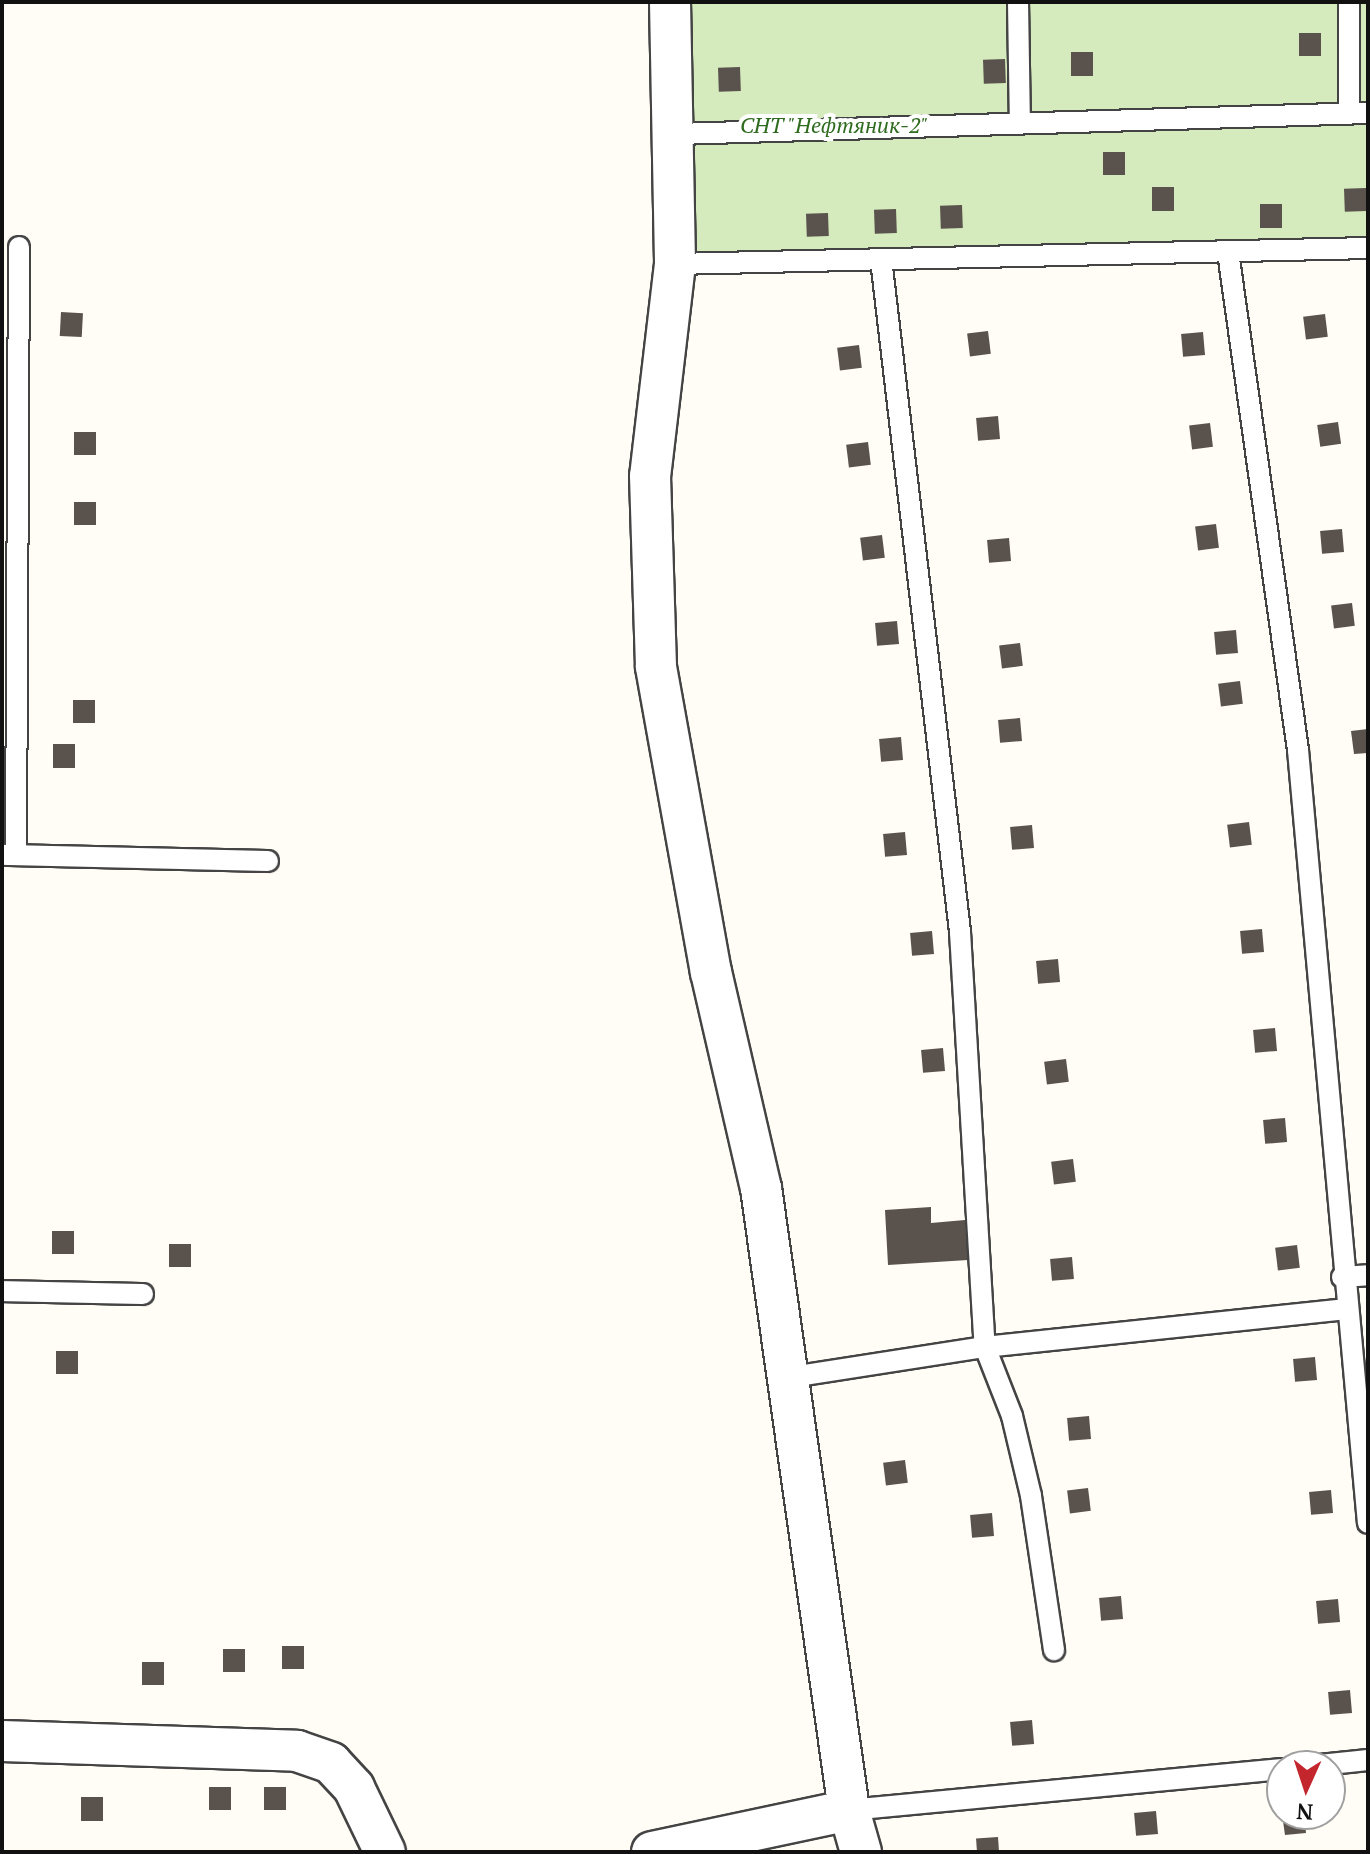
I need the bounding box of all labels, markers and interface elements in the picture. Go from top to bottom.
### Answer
park label: СНТ "Нефтяник-2" [739,112,929,138]
north arrow [1266,1750,1346,1830]
text: N [1296,1798,1314,1827]

